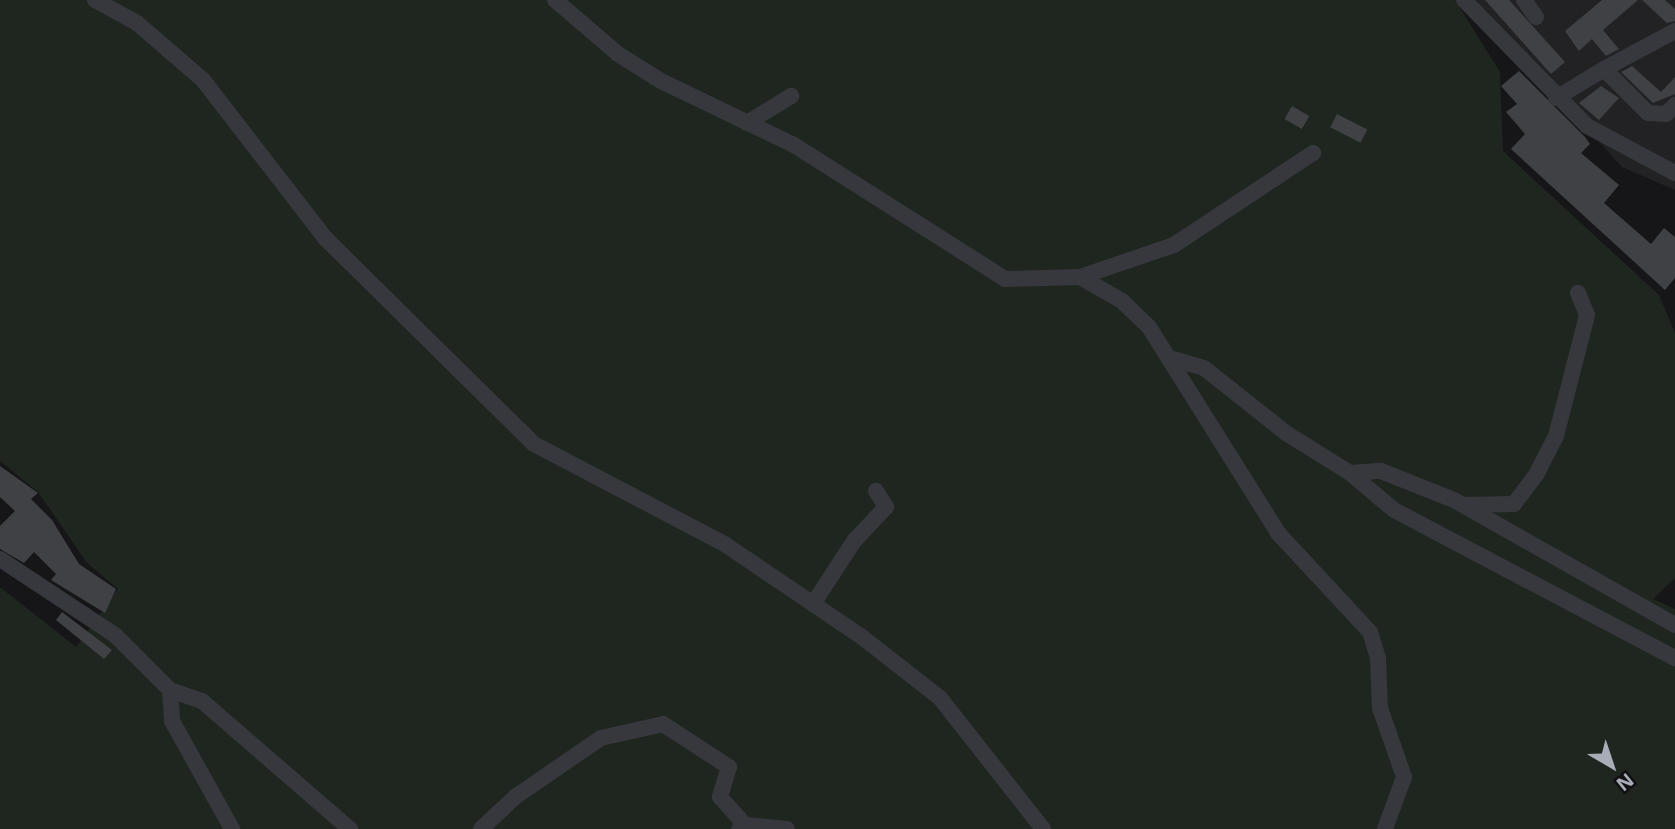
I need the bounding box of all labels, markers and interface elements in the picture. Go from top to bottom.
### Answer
north arrow [1577,731,1647,801]
text: N [1611,767,1639,797]

